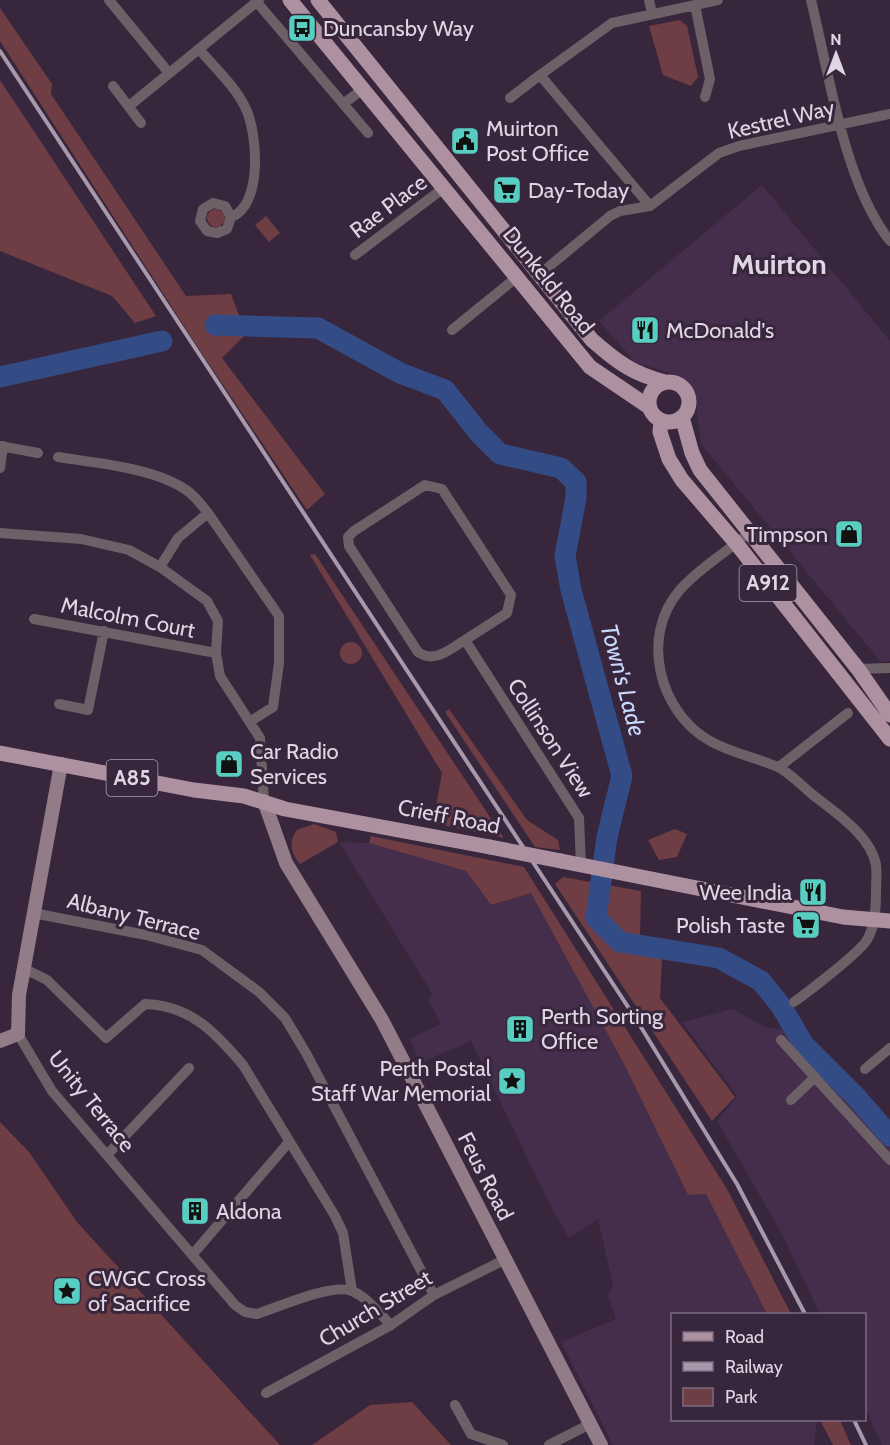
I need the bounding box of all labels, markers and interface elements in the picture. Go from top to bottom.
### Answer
bus stop icon: Duncansby Way [286,12,318,44]
place label: Duncansby Way [323,15,474,42]
north arrow [806,24,866,84]
text: N [830,30,842,49]
street label: Kestrel Way [725,94,837,145]
place label: Muirton Post Office [486,115,589,167]
public building icon: Muirton Post Office [449,125,481,157]
street label: Rae Place [345,169,432,244]
supermarket icon: Day-Today [491,174,523,206]
place label: Day-Today [528,177,629,204]
street label: Dunkeld Road [497,221,600,339]
district label: Muirton [731,247,827,281]
restaurant icon: McDonald's [629,314,661,346]
place label: McDonald's [666,317,774,344]
shop icon: Timpson [833,518,865,550]
place label: Timpson [747,521,828,548]
road number: A912 [740,565,796,601]
street label: Malcolm Court [59,591,198,644]
water label: Town's Lade [595,620,652,739]
street label: Collinson View [502,673,599,803]
place label: Car Radio Services [250,738,339,790]
shop icon: Car Radio Services [213,748,245,780]
road number: A85 [106,760,158,796]
street label: Crieff Road [396,793,502,840]
restaurant icon: Wee India [797,876,829,908]
place label: Wee India [699,879,792,906]
street label: Albany Terrace [65,887,203,946]
supermarket icon: Polish Taste [790,909,822,941]
place label: Polish Taste [676,912,785,939]
place label: Perth Sorting Office [541,1003,664,1055]
building icon: Perth Sorting Office [504,1013,536,1045]
street label: Unity Terrace [43,1045,141,1157]
place label: Perth Postal Staff War Memorial [311,1055,492,1107]
place icon: Perth Postal Staff War Memorial [496,1065,528,1097]
street label: Feus Road [452,1128,519,1225]
building icon: Aldona [179,1195,211,1227]
place label: Aldona [216,1198,282,1225]
street label: Church Street [314,1264,437,1353]
place label: CWGC Cross of Sacrifice [88,1265,206,1317]
place icon: CWGC Cross of Sacrifice [51,1275,83,1307]
legend [671,1313,866,1421]
text: Road [725,1326,764,1348]
text: Railway [725,1356,783,1378]
text: Park [725,1386,758,1408]

